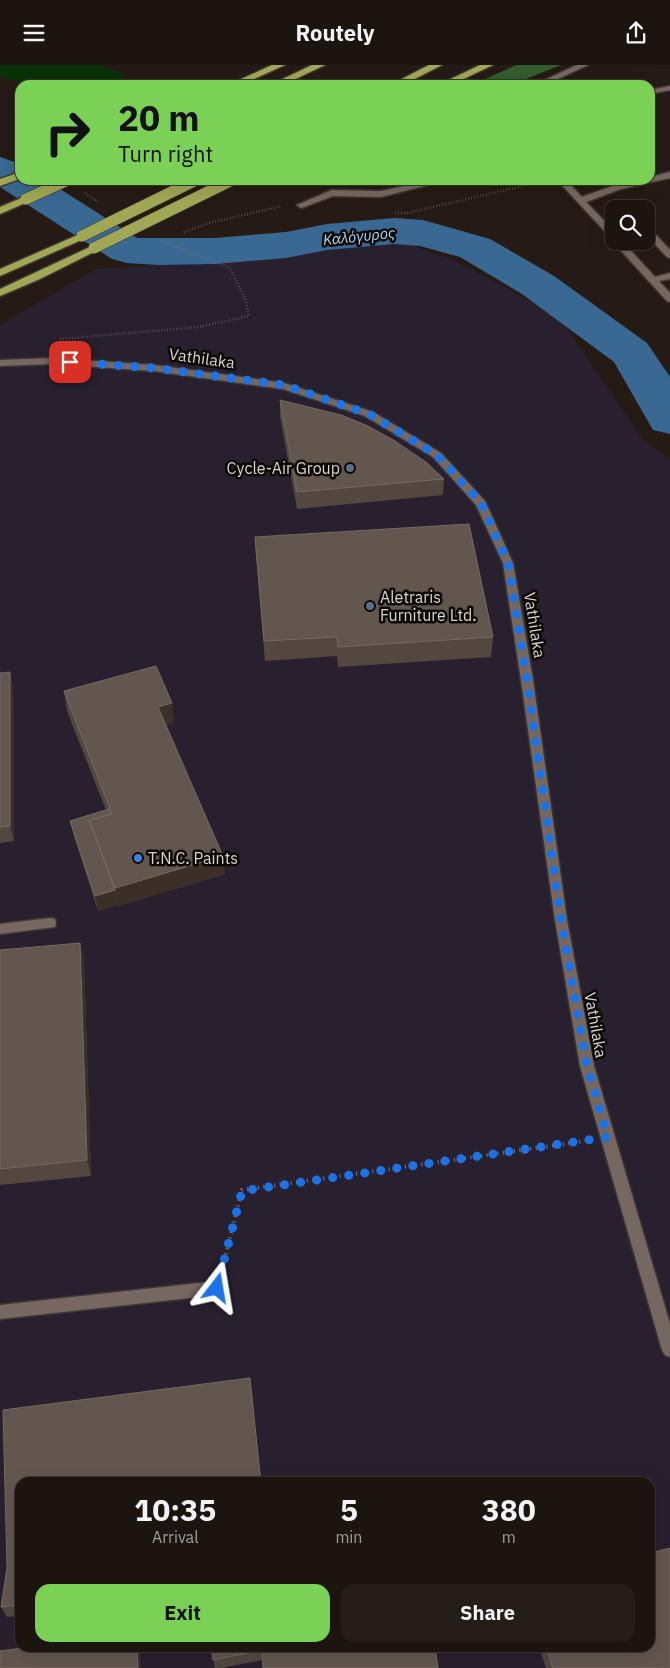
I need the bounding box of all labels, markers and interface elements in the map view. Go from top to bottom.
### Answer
text: Routely [295,18,375,47]
icon: menu [20,19,48,47]
icon: share [622,19,650,47]
text: 20 m [118,95,200,141]
icon: right [35,100,100,165]
text: Turn right [118,139,213,168]
map controls [605,200,655,250]
button: search [605,200,655,250]
water label: Καλόγυρος [322,223,397,249]
pin [49,341,91,383]
street label: Vathilaka [168,343,237,373]
icon: arrive [56,348,84,376]
place label: Cycle-Air Group [227,458,340,478]
marker: Cycle-Air Group [344,462,356,474]
place label: Aletraris Furniture Ltd. [380,587,477,625]
street label: Vathilaka [520,591,550,660]
marker: Aletraris Furniture Ltd. [364,600,376,612]
place label: T.N.C. Paints [148,848,238,868]
marker: T.N.C. Paints [132,852,144,864]
street label: Vathilaka [580,991,612,1060]
position arrow [190,1261,242,1313]
text: 10:35 [134,1490,216,1529]
text: 5 [340,1490,358,1529]
text: 380 [482,1490,536,1529]
text: Arrival [152,1527,199,1547]
text: min [335,1527,362,1547]
text: m [502,1527,516,1547]
button: Exit [35,1584,330,1642]
button: Share [340,1584,635,1642]

